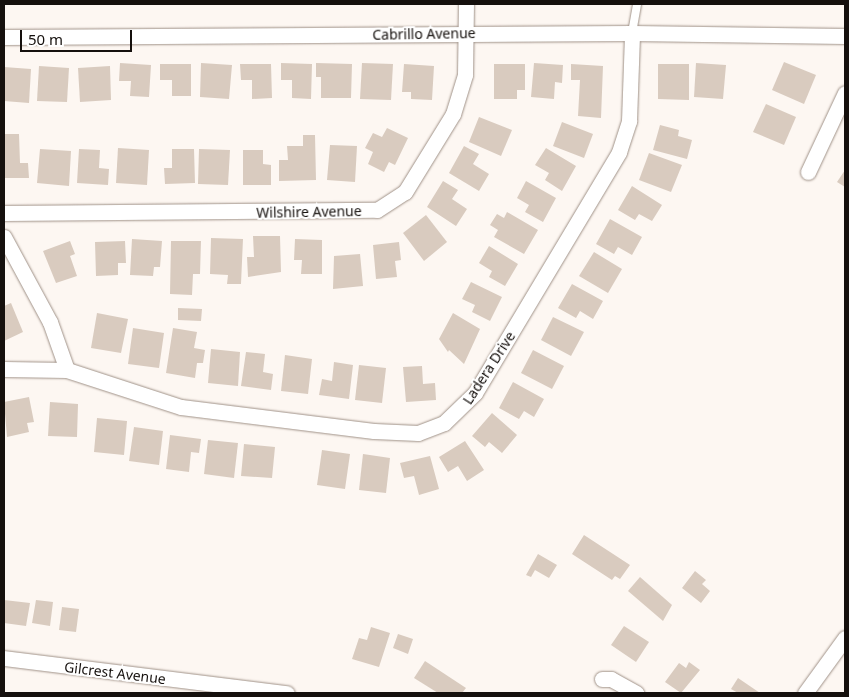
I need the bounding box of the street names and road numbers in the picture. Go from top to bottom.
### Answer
street label: Cabrillo Avenue [372,25,476,43]
street label: Wilshire Avenue [256,203,362,221]
street label: Ladera Drive [459,328,519,408]
street label: Gilcrest Avenue [63,658,167,688]

